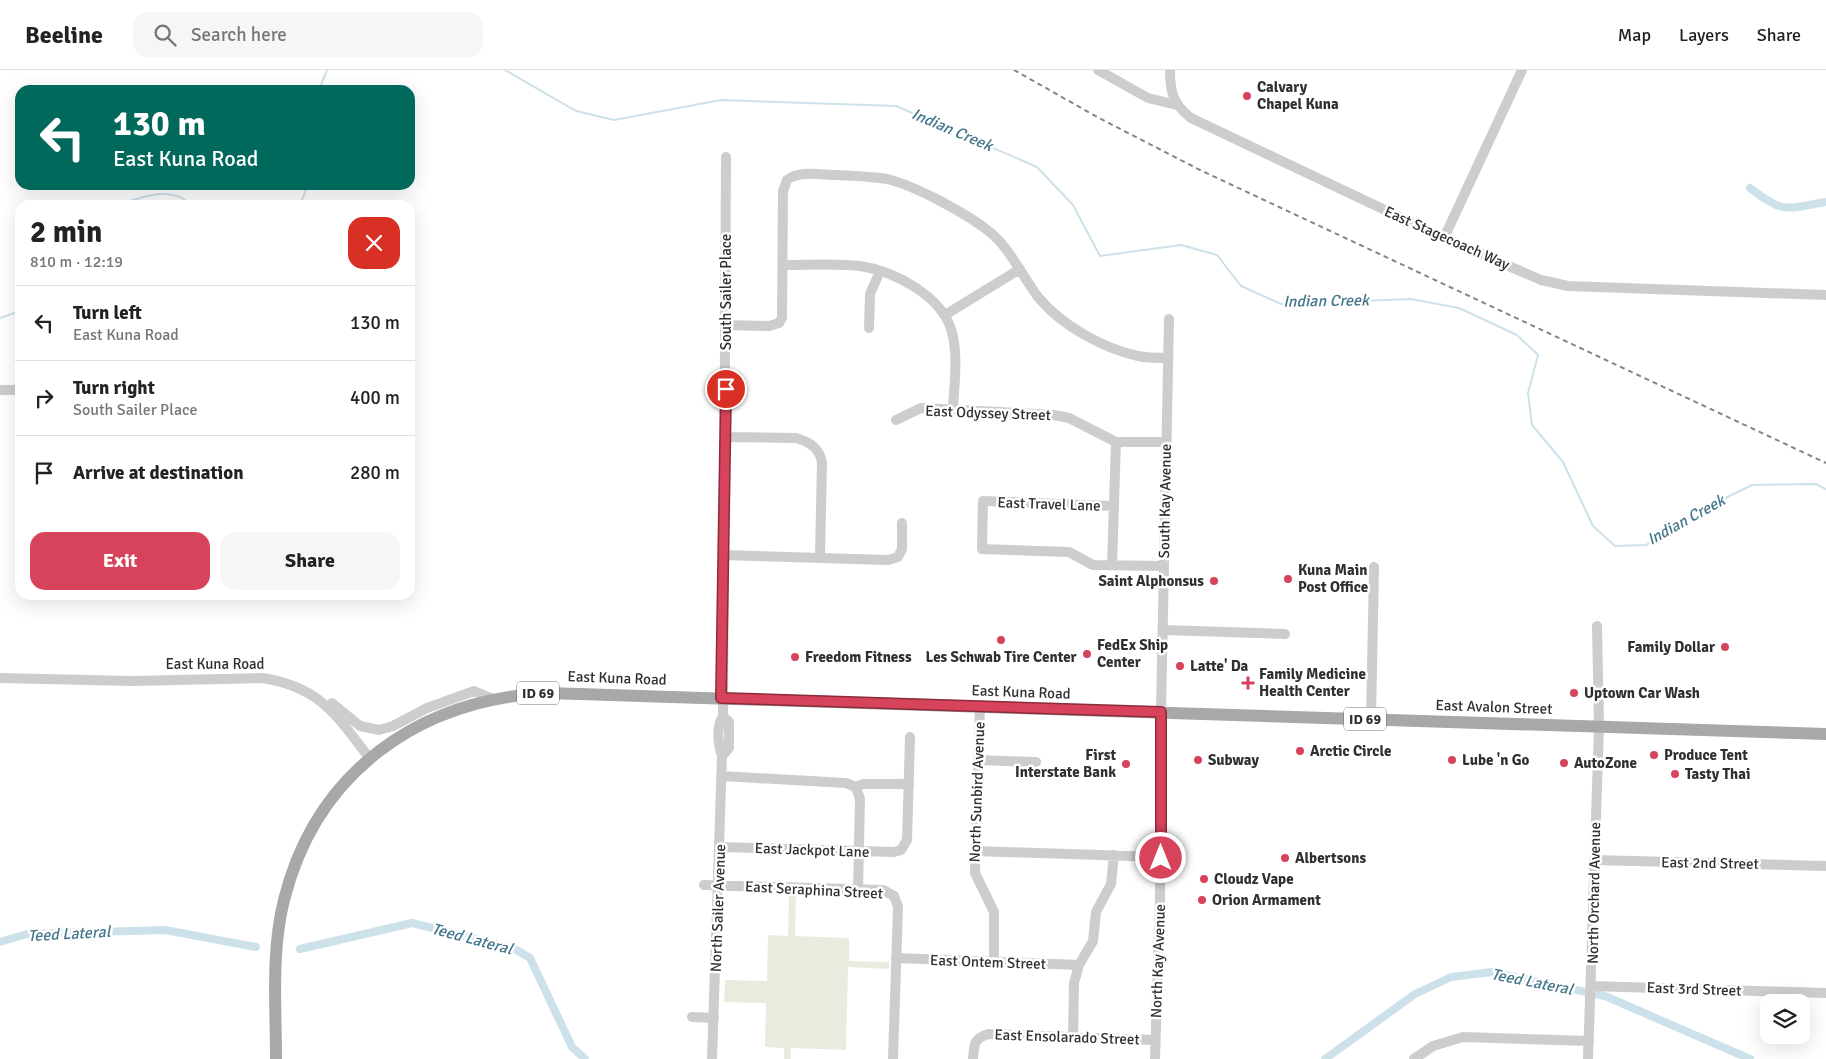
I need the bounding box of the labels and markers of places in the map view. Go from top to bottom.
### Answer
place label: Calvary Chapel Kuna [1257,78,1339,113]
marker: Calvary Chapel Kuna [1241,90,1253,102]
pin [705,368,747,410]
place label: Kuna Main Post Office [1298,561,1368,596]
place label: Saint Alphonsus [1098,572,1204,590]
marker: Kuna Main Post Office [1282,573,1294,585]
marker: Saint Alphonsus [1208,575,1220,587]
marker: Les Schwab Tire Center [995,634,1007,646]
place label: FedEx Ship Center [1097,636,1168,671]
place label: Family Dollar [1627,638,1715,656]
marker: Family Dollar [1719,641,1731,653]
place label: Freedom Fitness [805,648,912,666]
place label: Les Schwab Tire Center [925,648,1077,666]
marker: FedEx Ship Center [1081,648,1093,660]
marker: Freedom Fitness [789,651,801,663]
place label: Latte' Da [1190,657,1249,675]
marker: Latte' Da [1174,660,1186,672]
place label: Family Medicine Health Center [1259,665,1366,700]
marker: Family Medicine Health Center [1241,676,1255,690]
place label: Uptown Car Wash [1584,684,1700,702]
marker: Uptown Car Wash [1568,687,1580,699]
place label: Arctic Circle [1310,742,1391,760]
marker: Arctic Circle [1294,745,1306,757]
place label: First Interstate Bank [1015,746,1116,781]
place label: Produce Tent [1664,746,1748,764]
marker: Produce Tent [1648,749,1660,761]
place label: Subway [1208,751,1259,769]
place label: Lube 'n Go [1462,751,1529,769]
marker: Subway [1192,754,1204,766]
marker: Lube 'n Go [1446,754,1458,766]
place label: AutoZone [1574,754,1637,772]
marker: AutoZone [1558,757,1570,769]
marker: First Interstate Bank [1120,758,1132,770]
place label: Tasty Thai [1685,765,1750,783]
marker: Tasty Thai [1669,768,1681,780]
place label: Albertsons [1295,849,1366,867]
marker: Albertsons [1279,852,1291,864]
place label: Cloudz Vape [1214,870,1294,888]
marker: Cloudz Vape [1198,873,1210,885]
place label: Orion Armament [1212,891,1321,909]
marker: Orion Armament [1196,894,1208,906]

